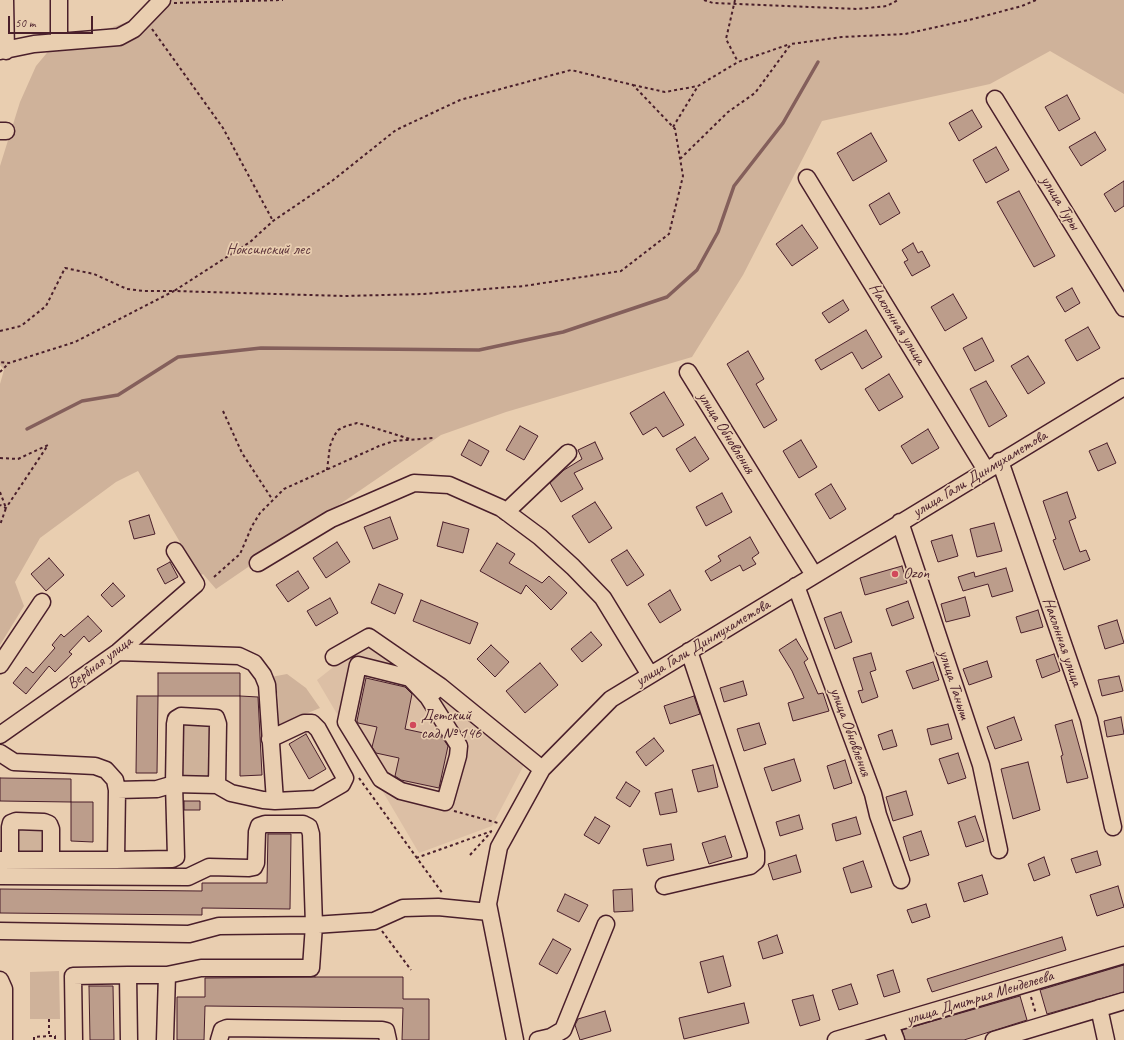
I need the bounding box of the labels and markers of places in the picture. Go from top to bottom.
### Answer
place label: Ozon [903,564,929,584]
marker: Ozon [890,569,900,579]
place label: Детский сад № 146 [421,706,481,744]
marker: Детский сад № 146 [408,720,418,730]

